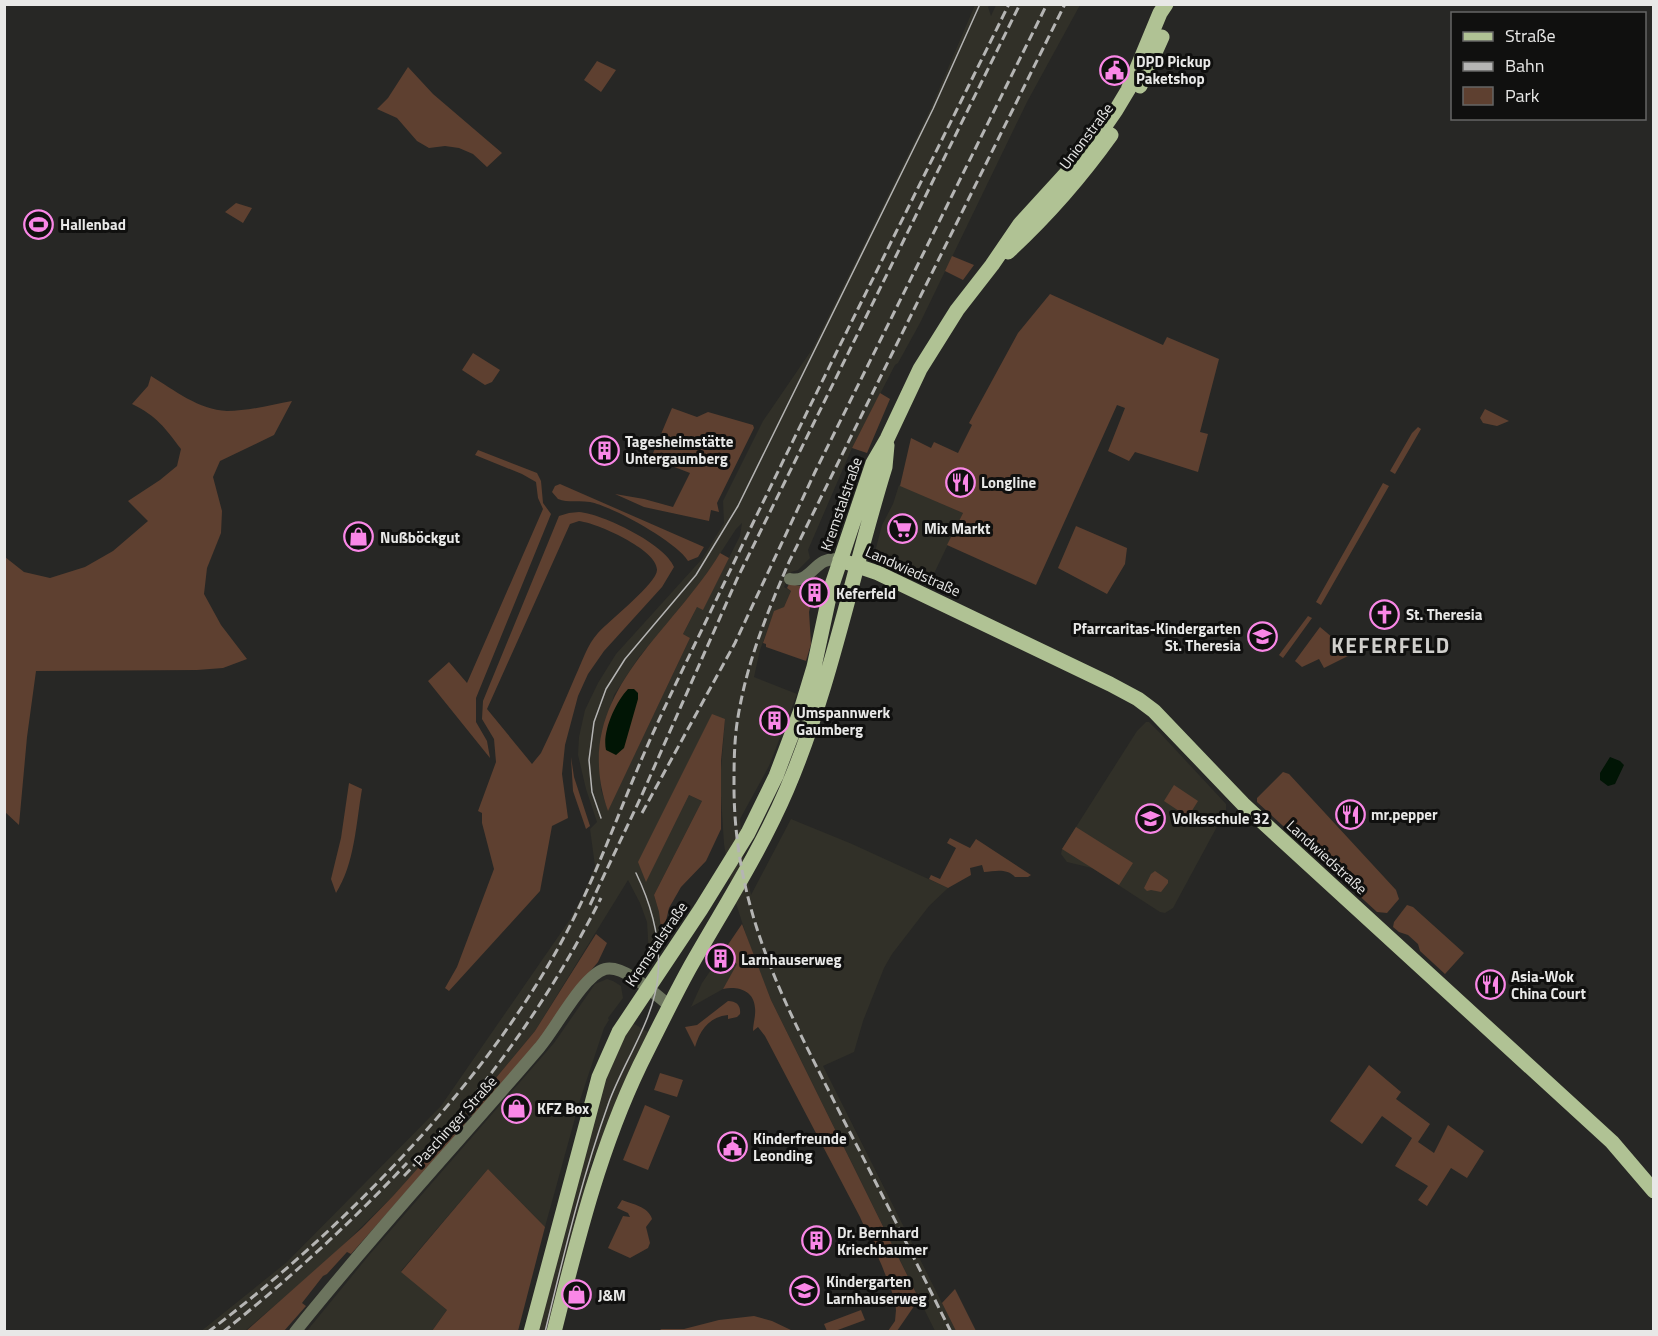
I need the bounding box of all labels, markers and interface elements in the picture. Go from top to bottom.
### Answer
legend [1451,12,1646,120]
text: Straße [1505,22,1556,49]
place label: DPD Pickup Paketshop [1136,50,1211,90]
text: Bahn [1505,52,1544,79]
public building icon: DPD Pickup Paketshop [1099,54,1131,86]
text: Park [1505,82,1540,109]
street label: Unionstraße [1053,98,1119,174]
sports icon: Hallenbad [23,208,55,240]
place label: Hallenbad [60,213,126,236]
place label: Tagesheimstätte Untergaumberg [625,430,734,470]
building icon: Tagesheimstätte Untergaumberg [588,434,620,466]
street label: Kremstalstraße [814,454,868,554]
restaurant icon: Longline [944,466,976,498]
place label: Longline [981,471,1037,494]
supermarket icon: Mix Markt [887,512,919,544]
place label: Mix Markt [924,517,991,540]
shop icon: Nußböckgut [343,521,375,553]
place label: Nußböckgut [380,526,461,549]
street label: Landwiedstraße [862,540,964,602]
building icon: Keferfeld [799,577,831,609]
place label: Keferfeld [836,582,896,605]
church icon: St. Theresia [1369,598,1401,630]
place label: St. Theresia [1406,603,1483,626]
place label: Pfarrcaritas-Kindergarten St. Theresia [1073,617,1241,657]
school or university icon: Pfarrcaritas-Kindergarten St. Theresia [1246,621,1278,653]
district label: KEFERFELD [1331,629,1451,661]
place label: Umspannwerk Gaumberg [796,701,891,741]
building icon: Umspannwerk Gaumberg [759,705,791,737]
restaurant icon: mr.pepper [1334,798,1366,830]
school or university icon: Volksschule 32 [1135,802,1167,834]
place label: mr.pepper [1371,803,1438,826]
place label: Volksschule 32 [1172,807,1270,830]
street label: Landwiedstraße [1281,814,1373,900]
street label: Kremstalstraße [619,897,693,991]
building icon: Larnhauserweg [704,943,736,975]
place label: Larnhauserweg [741,948,841,971]
place label: Asia-Wok China Court [1511,965,1586,1005]
restaurant icon: Asia-Wok China Court [1474,969,1506,1001]
street label: Paschinger Straße [408,1071,502,1171]
shop icon: KFZ Box [500,1092,532,1124]
place label: KFZ Box [537,1097,589,1120]
place label: Kinderfreunde Leonding [753,1127,847,1167]
public building icon: Kinderfreunde Leonding [716,1131,748,1163]
place label: Dr. Bernhard Kriechbaumer [837,1221,928,1261]
building icon: Dr. Bernhard Kriechbaumer [800,1225,832,1257]
place label: Kindergarten Larnhauserweg [826,1270,926,1310]
school or university icon: Kindergarten Larnhauserweg [789,1274,821,1306]
shop icon: J&M [561,1279,593,1311]
place label: J&M [598,1284,626,1307]

